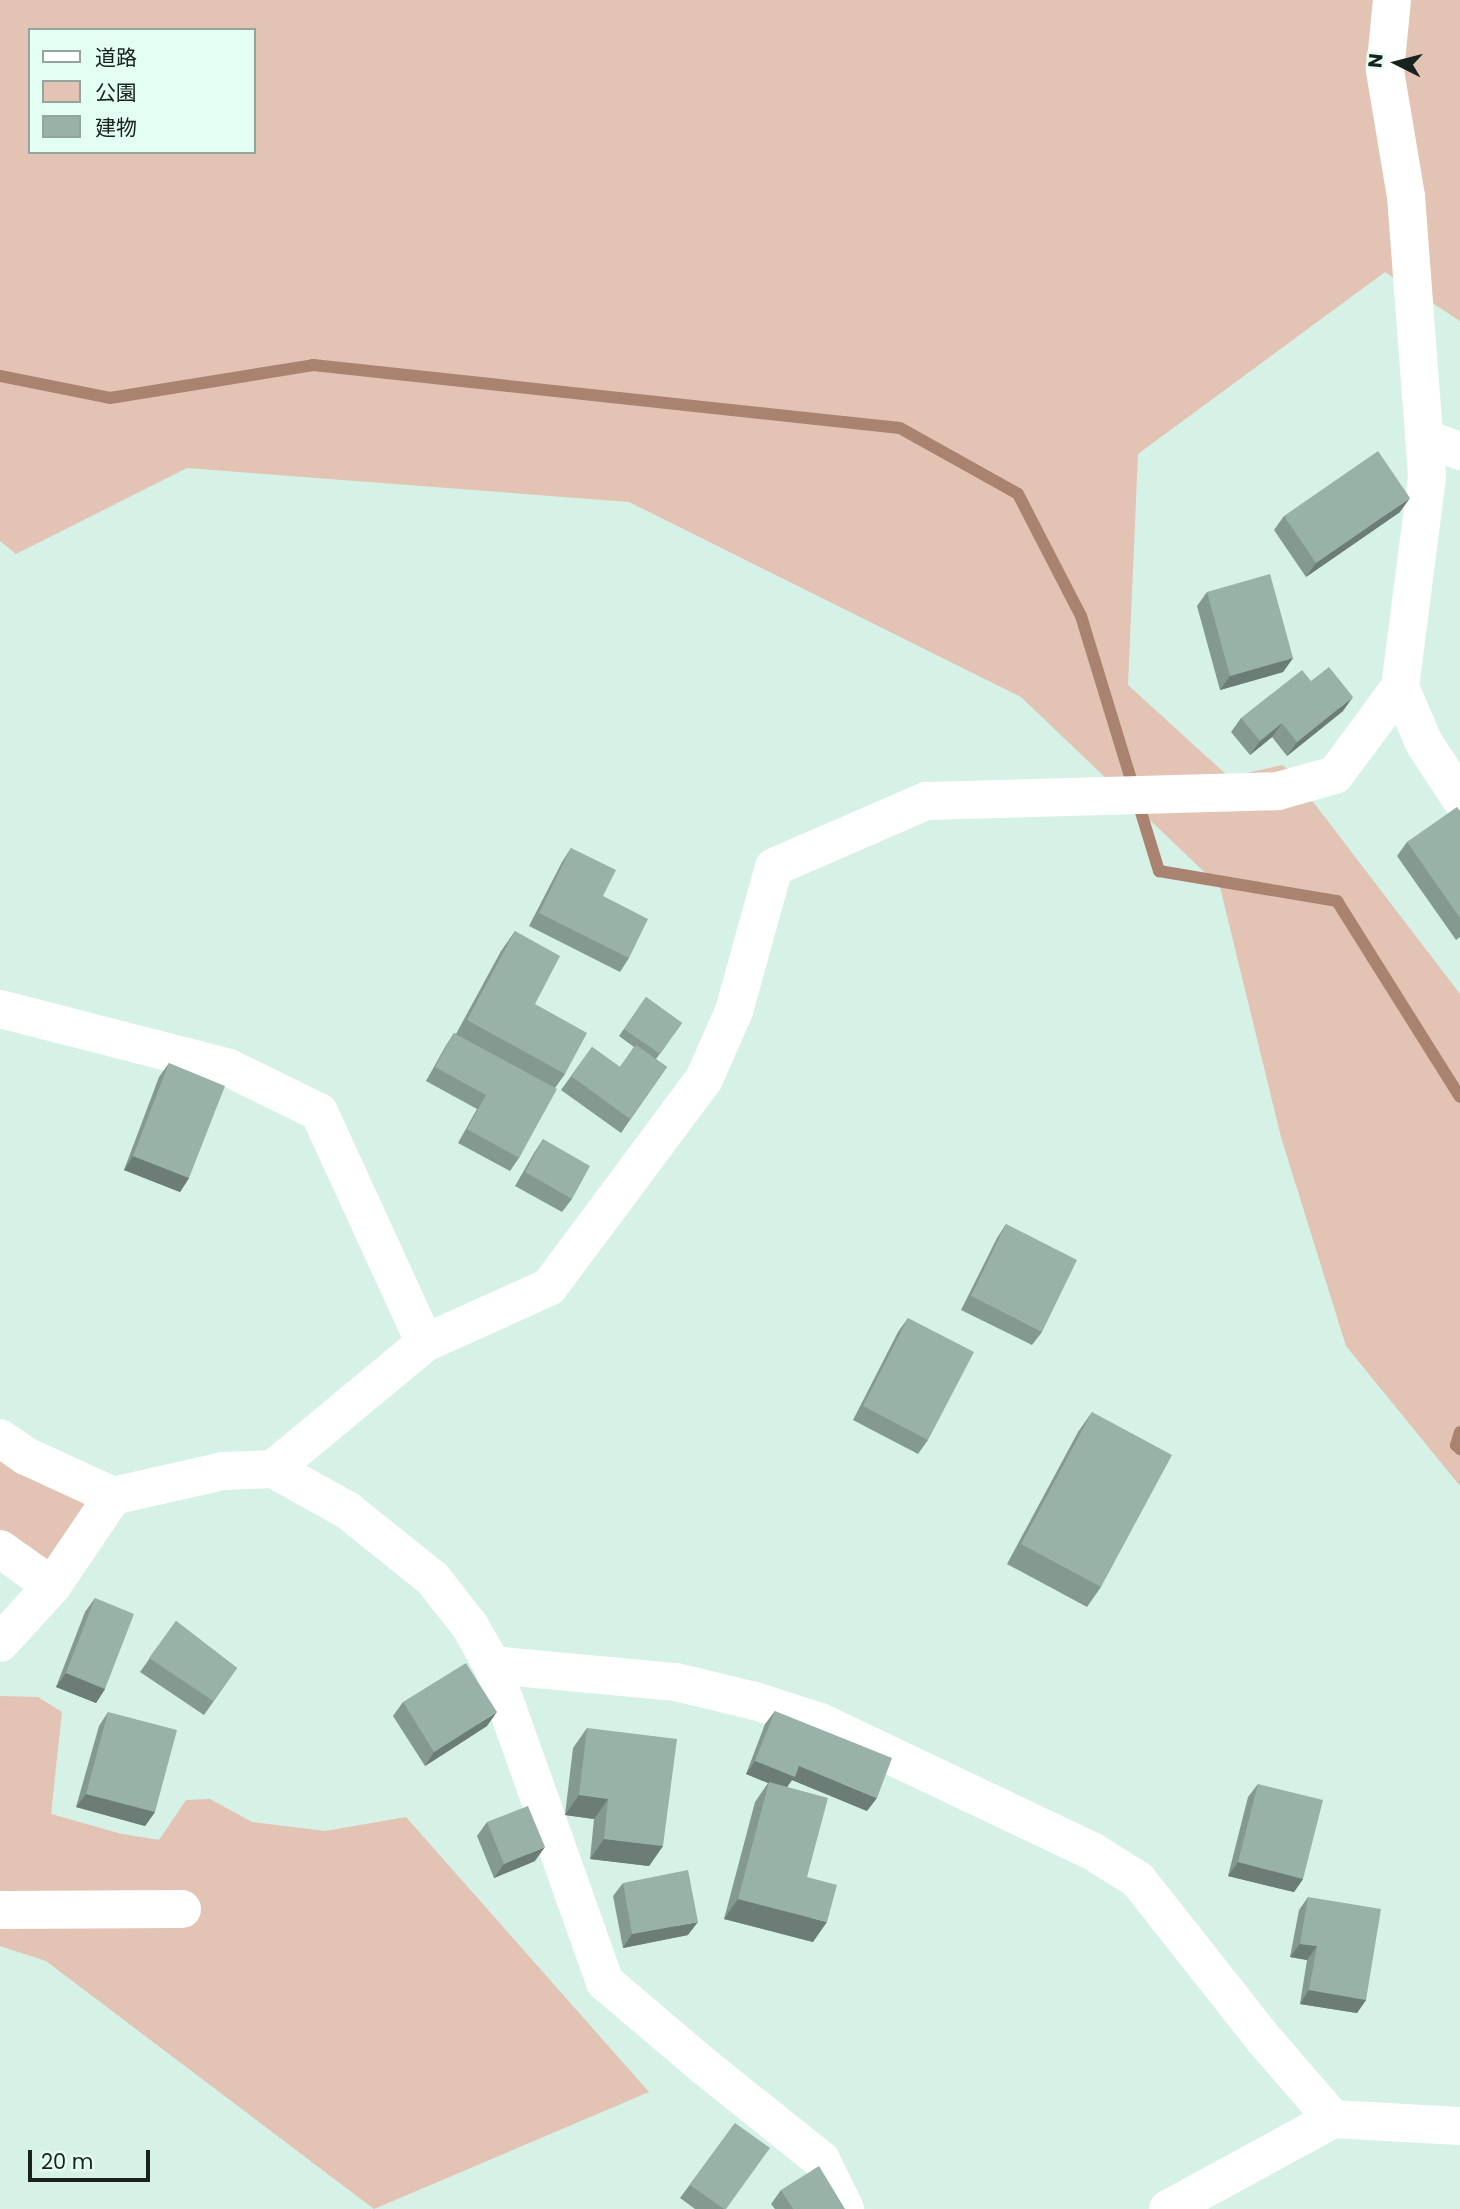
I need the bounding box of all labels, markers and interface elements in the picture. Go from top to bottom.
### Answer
legend [28,28,256,154]
north arrow [1362,28,1432,98]
text: 道路 [95,43,137,72]
text: N [1361,52,1390,69]
text: 公園 [95,78,137,107]
text: 建物 [95,113,137,142]
scale bar [32,2136,154,2180]
text: 20 m [41,2147,94,2176]

